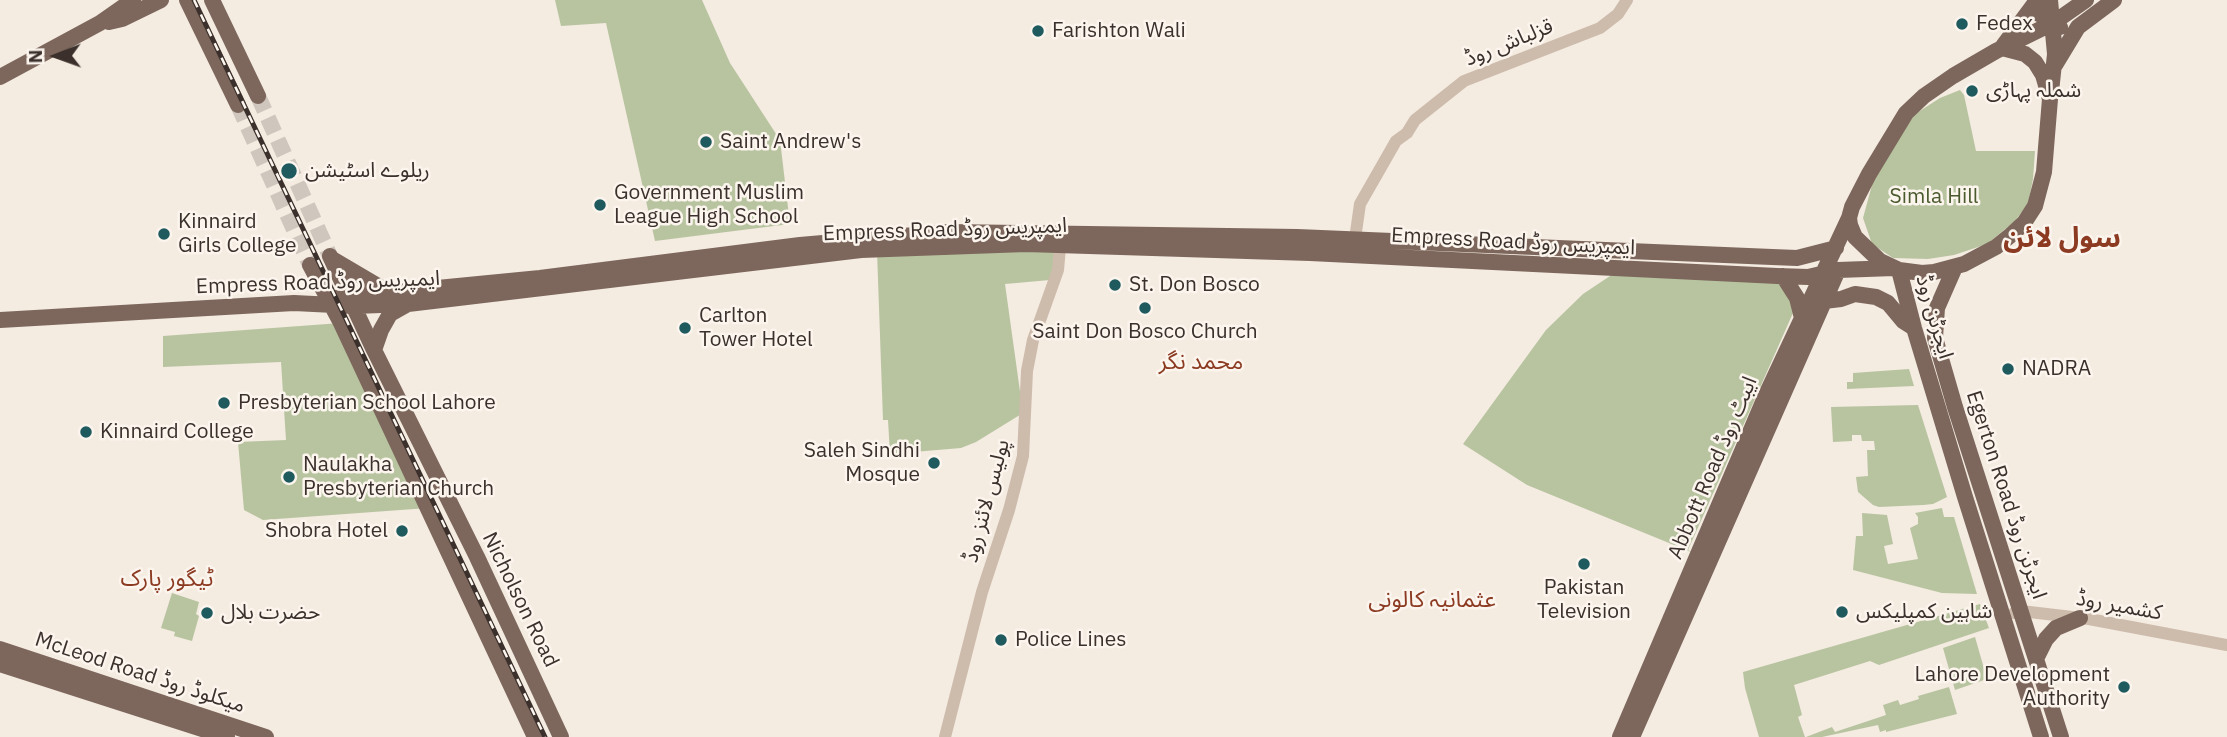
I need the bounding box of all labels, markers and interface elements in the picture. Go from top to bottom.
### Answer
place label: Fedex [1976,11,2033,37]
street label: قزلباش روڈ [1461,14,1557,72]
marker: Fedex [1954,16,1970,32]
place label: Farishton Wali [1052,18,1186,44]
north arrow [21,21,91,91]
marker: Farishton Wali [1030,23,1046,39]
text: N [23,49,47,63]
place label: شملہ پہاڑی [1986,78,2081,104]
marker: شملہ پہاڑی [1964,83,1980,99]
place label: Saint Andrew's [720,129,861,155]
marker: Saint Andrew's [698,134,714,150]
place label: ریلوے اسٹیشن [305,158,430,184]
marker: ریلوے اسٹیشن [279,161,299,181]
place label: Government Muslim League High School [614,180,804,230]
park label: Simla Hill [1889,184,1979,210]
marker: Government Muslim League High School [592,197,608,213]
place label: Kinnaird Girls College [178,209,297,259]
street label: Empress Road ایمپریس روڈ [822,213,1068,247]
district label: سول لائن [2003,222,2121,256]
street label: Empress Road ایمپریس روڈ [1390,223,1636,261]
marker: Kinnaird Girls College [156,226,172,242]
street label: Empress Road ایمپریس روڈ [195,266,441,300]
place label: St. Don Bosco [1129,272,1260,298]
street label: ایجرٹن روڈ [1910,272,1958,362]
marker: St. Don Bosco [1107,277,1123,293]
marker: Saint Don Bosco Church [1137,300,1153,316]
place label: Carlton Tower Hotel [699,303,813,353]
place label: Saint Don Bosco Church [1032,319,1258,345]
marker: Carlton Tower Hotel [677,320,693,336]
district label: محمد نگر [1159,348,1243,376]
place label: NADRA [2022,356,2091,382]
marker: NADRA [2000,361,2016,377]
street label: Abbott Road ایبٹ روڈ [1663,373,1763,563]
street label: Egerton Road ایجرٹن روڈ [1960,388,2052,602]
place label: Presbyterian School Lahore [238,390,496,416]
marker: Presbyterian School Lahore [216,395,232,411]
place label: Kinnaird College [100,419,254,445]
marker: Kinnaird College [78,424,94,440]
street label: پولیس لائنز روڈ [958,437,1016,565]
place label: Saleh Sindhi Mosque [804,438,920,488]
place label: Naulakha Presbyterian Church [303,452,494,502]
marker: Saleh Sindhi Mosque [926,455,942,471]
marker: Naulakha Presbyterian Church [281,469,297,485]
place label: Shobra Hotel [265,518,388,544]
marker: Shobra Hotel [394,523,410,539]
street label: Nicholson Road [476,528,564,672]
marker: Pakistan Television [1576,556,1592,572]
district label: ٹیگور پارک [120,565,214,593]
place label: Pakistan Television [1537,575,1631,625]
district label: عثمانیہ کالونی [1368,586,1496,614]
street label: کشمیر روڈ [2074,586,2164,626]
place label: شاہین کمپلیکس [1856,599,1992,625]
place label: حضرت بلال [221,600,320,626]
marker: شاہین کمپلیکس [1834,604,1850,620]
marker: حضرت بلال [199,605,215,621]
street label: McLeod Road میکلوڈ روڈ [32,627,248,719]
place label: Police Lines [1015,627,1126,653]
marker: Police Lines [993,632,1009,648]
place label: Lahore Development Authority [1915,662,2110,712]
marker: Lahore Development Authority [2116,679,2132,695]

